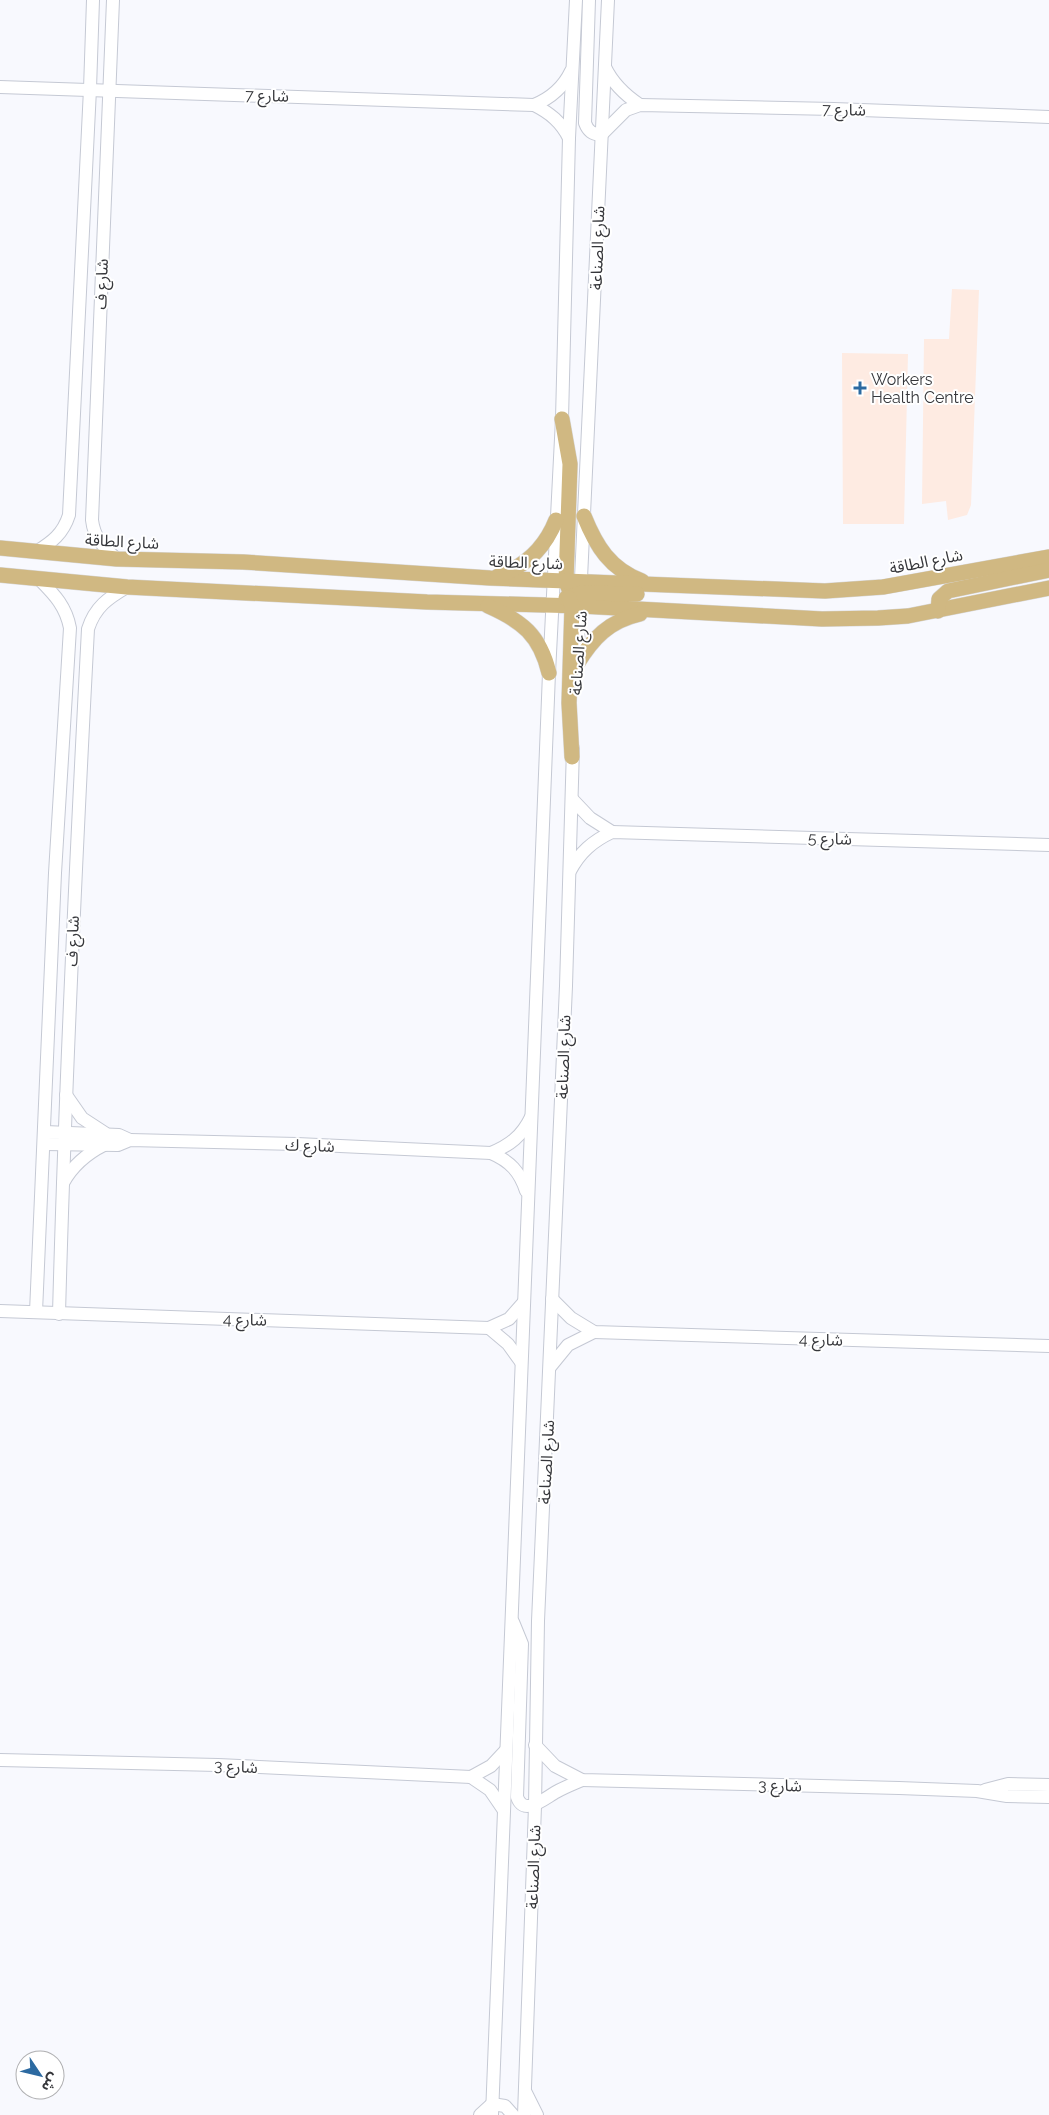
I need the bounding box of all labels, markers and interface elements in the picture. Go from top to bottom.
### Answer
street label: شارع 7 [245,85,289,109]
street label: شارع 7 [822,99,866,123]
street label: شارع الصناعة [587,206,611,291]
street label: شارع ف [91,258,115,310]
place label: Workers Health Centre [871,370,974,407]
marker: Workers Health Centre [853,381,867,395]
street label: شارع الطاقة [84,530,160,556]
street label: شارع الطاقة [888,545,965,581]
street label: شارع الطاقة [488,552,563,576]
street label: شارع الصناعة [566,610,594,696]
street label: شارع 5 [808,828,852,852]
street label: شارع ف [62,915,86,967]
street label: شارع الصناعة [553,1015,577,1100]
street label: شارع ك [285,1135,335,1159]
street label: شارع 4 [223,1309,267,1333]
street label: شارع 4 [799,1329,843,1353]
street label: شارع الصناعة [535,1419,561,1505]
street label: شارع 3 [213,1756,258,1780]
street label: شارع 3 [758,1776,802,1798]
street label: شارع الصناعة [523,1825,547,1910]
north arrow [15,2050,65,2100]
text: ش [39,2070,63,2095]

